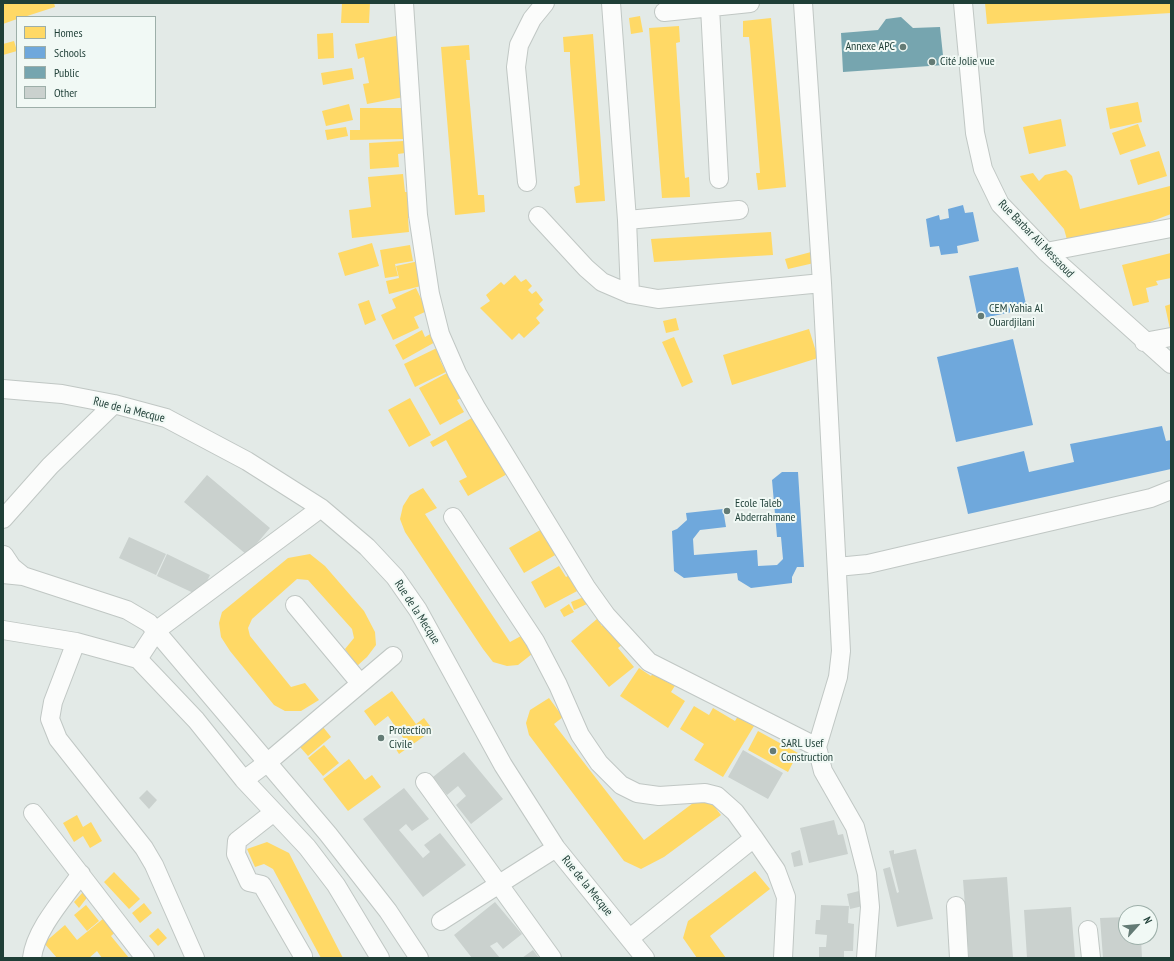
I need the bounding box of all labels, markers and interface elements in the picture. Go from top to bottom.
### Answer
legend [16,16,156,108]
text: Homes [54,25,82,40]
place label: Annexe APC [845,40,895,54]
marker: Annexe APC [898,42,908,52]
text: Schools [54,45,86,60]
place label: Cité Jolie vue [940,55,995,69]
marker: Cité Jolie vue [927,57,937,67]
text: Public [54,65,79,80]
text: Other [54,85,77,100]
street label: Rue Barbar Ali Messaoud [995,197,1077,281]
place label: CEM Yahia Al Ouardjilani [989,302,1043,330]
marker: CEM Yahia Al Ouardjilani [976,311,986,321]
street label: Rue de la Mecque [92,394,166,426]
place label: Ecole Taleb Abderrahmane [735,497,796,525]
marker: Ecole Taleb Abderrahmane [722,506,732,516]
street label: Rue de la Mecque [391,577,443,647]
place label: Protection Civile [389,724,431,752]
marker: Protection Civile [376,733,386,743]
place label: SARL Usef Construction [781,737,833,765]
marker: SARL Usef Construction [768,746,778,756]
street label: Rue de la Mecque [558,853,616,919]
north arrow [1118,905,1158,945]
text: N [1140,914,1155,926]

